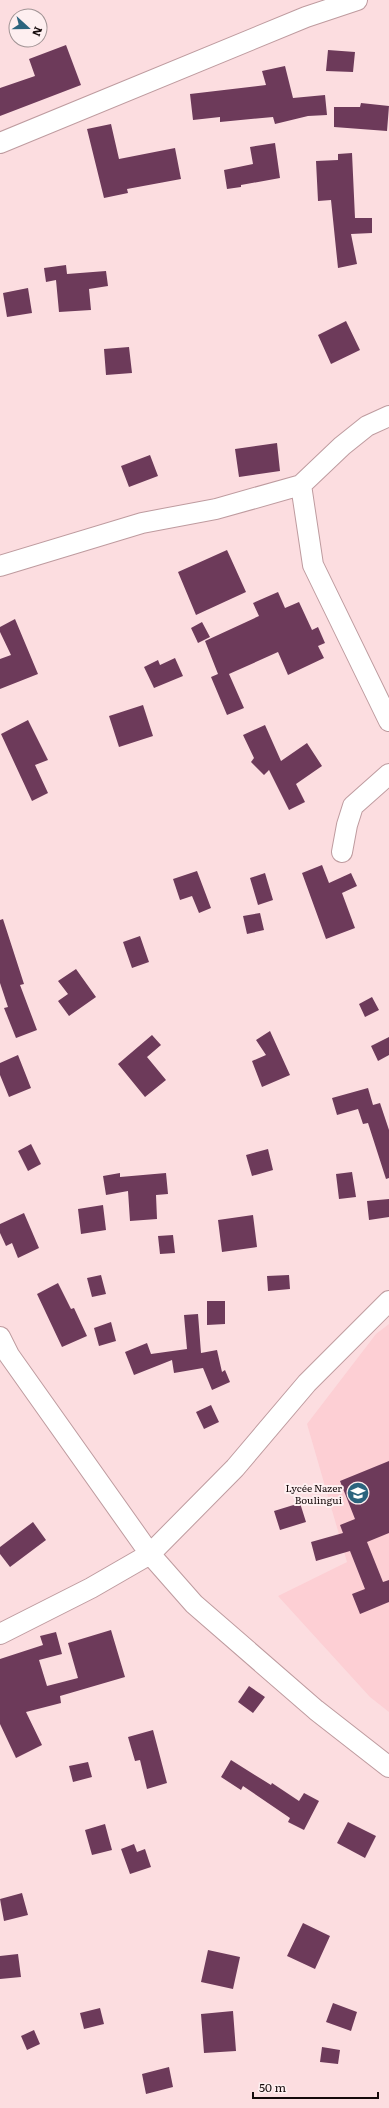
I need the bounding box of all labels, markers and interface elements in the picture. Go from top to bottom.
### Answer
north arrow [8,8,48,48]
text: N [29,25,47,39]
place label: Lycée Nazer Boulingui [286,1480,343,1507]
school or university icon: Lycée Nazer Boulingui [345,1480,371,1506]
scale bar [253,2074,378,2100]
text: 50 m [259,2078,286,2096]

